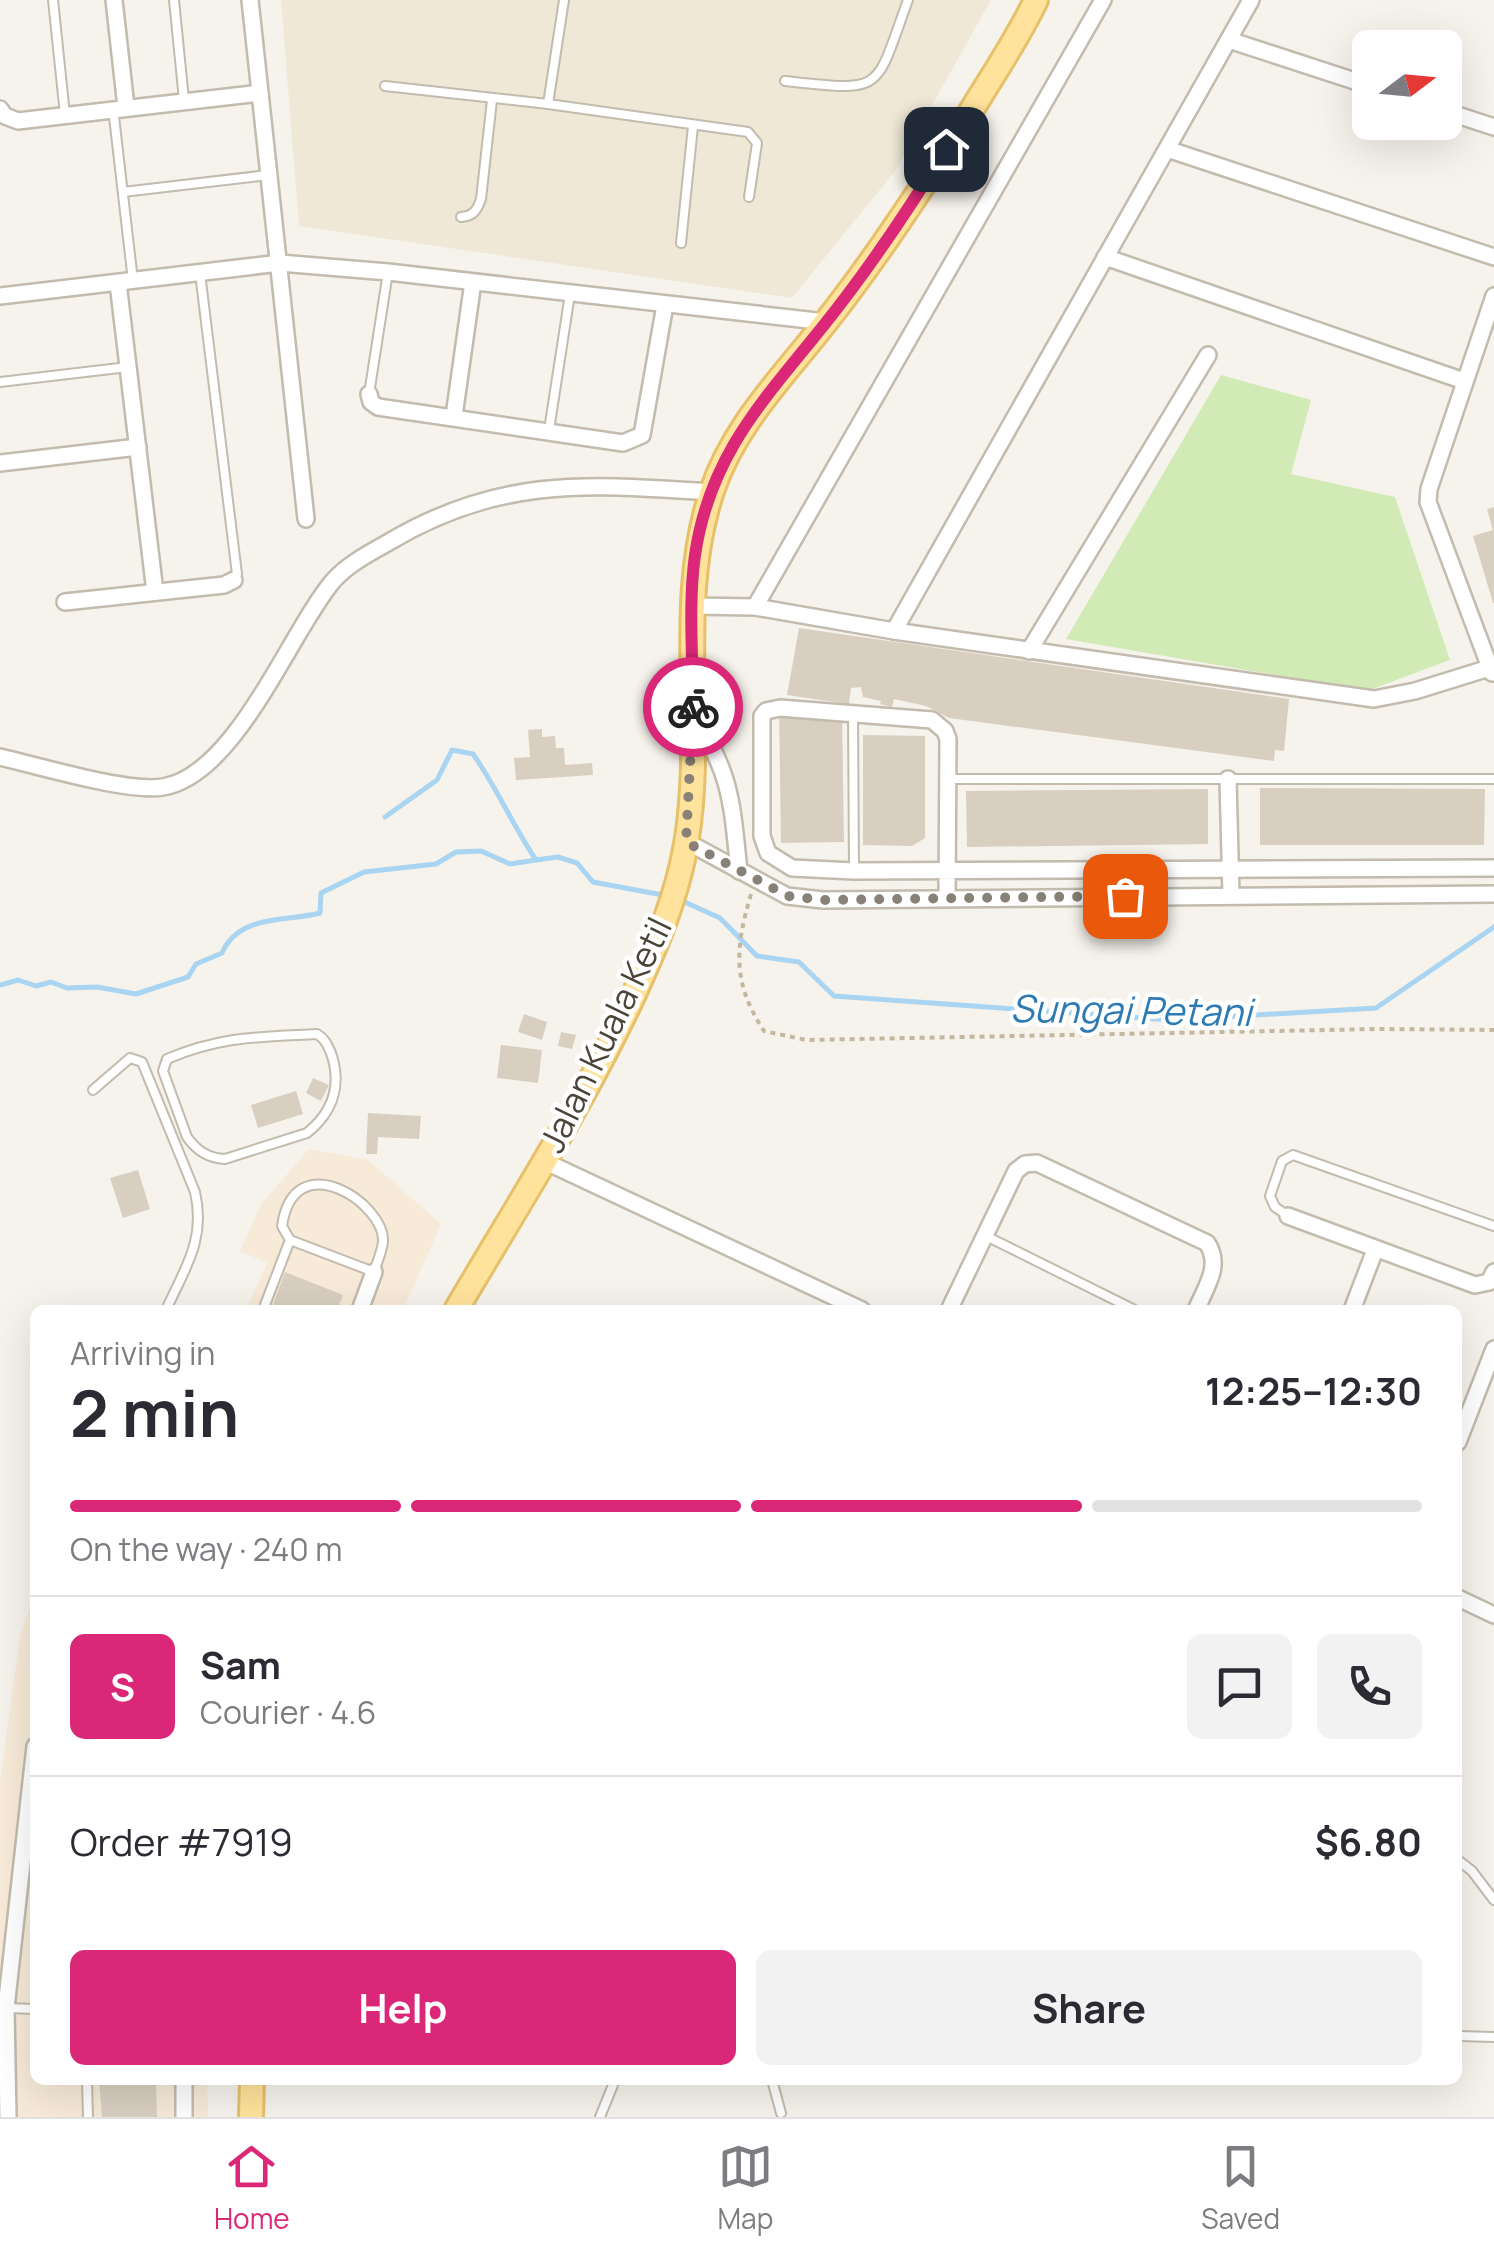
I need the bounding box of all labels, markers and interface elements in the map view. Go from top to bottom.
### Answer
north arrow [1352,30,1462,140]
map controls [1352,30,1462,140]
pin [904,107,989,192]
icon: home [919,122,974,177]
courier [643,657,743,757]
icon: bike [666,680,721,735]
pin [1083,854,1168,939]
icon: bag [1098,869,1153,924]
street label: Jalan Kuala Ketil [527,909,683,1160]
water label: Sungai Petani [1010,981,1256,1037]
text: Arriving in [70,1331,215,1375]
text: 12:25–12:30 [1205,1364,1422,1416]
text: 2 min [70,1368,239,1457]
text: On the way · 240 m [70,1527,342,1571]
button: chat [1187,1634,1292,1739]
button: phone [1317,1634,1422,1739]
text: Sam [200,1638,281,1690]
text: S [110,1660,135,1712]
text: Courier · 4.6 [200,1690,376,1734]
text: Order #7919 [70,1815,293,1867]
text: $6.80 [1315,1815,1422,1867]
button: Help [70,1950,736,2065]
button: Share [756,1950,1422,2065]
tab: Home [214,2139,290,2237]
tab: Map [718,2139,773,2237]
tab: Saved [1201,2139,1280,2237]

